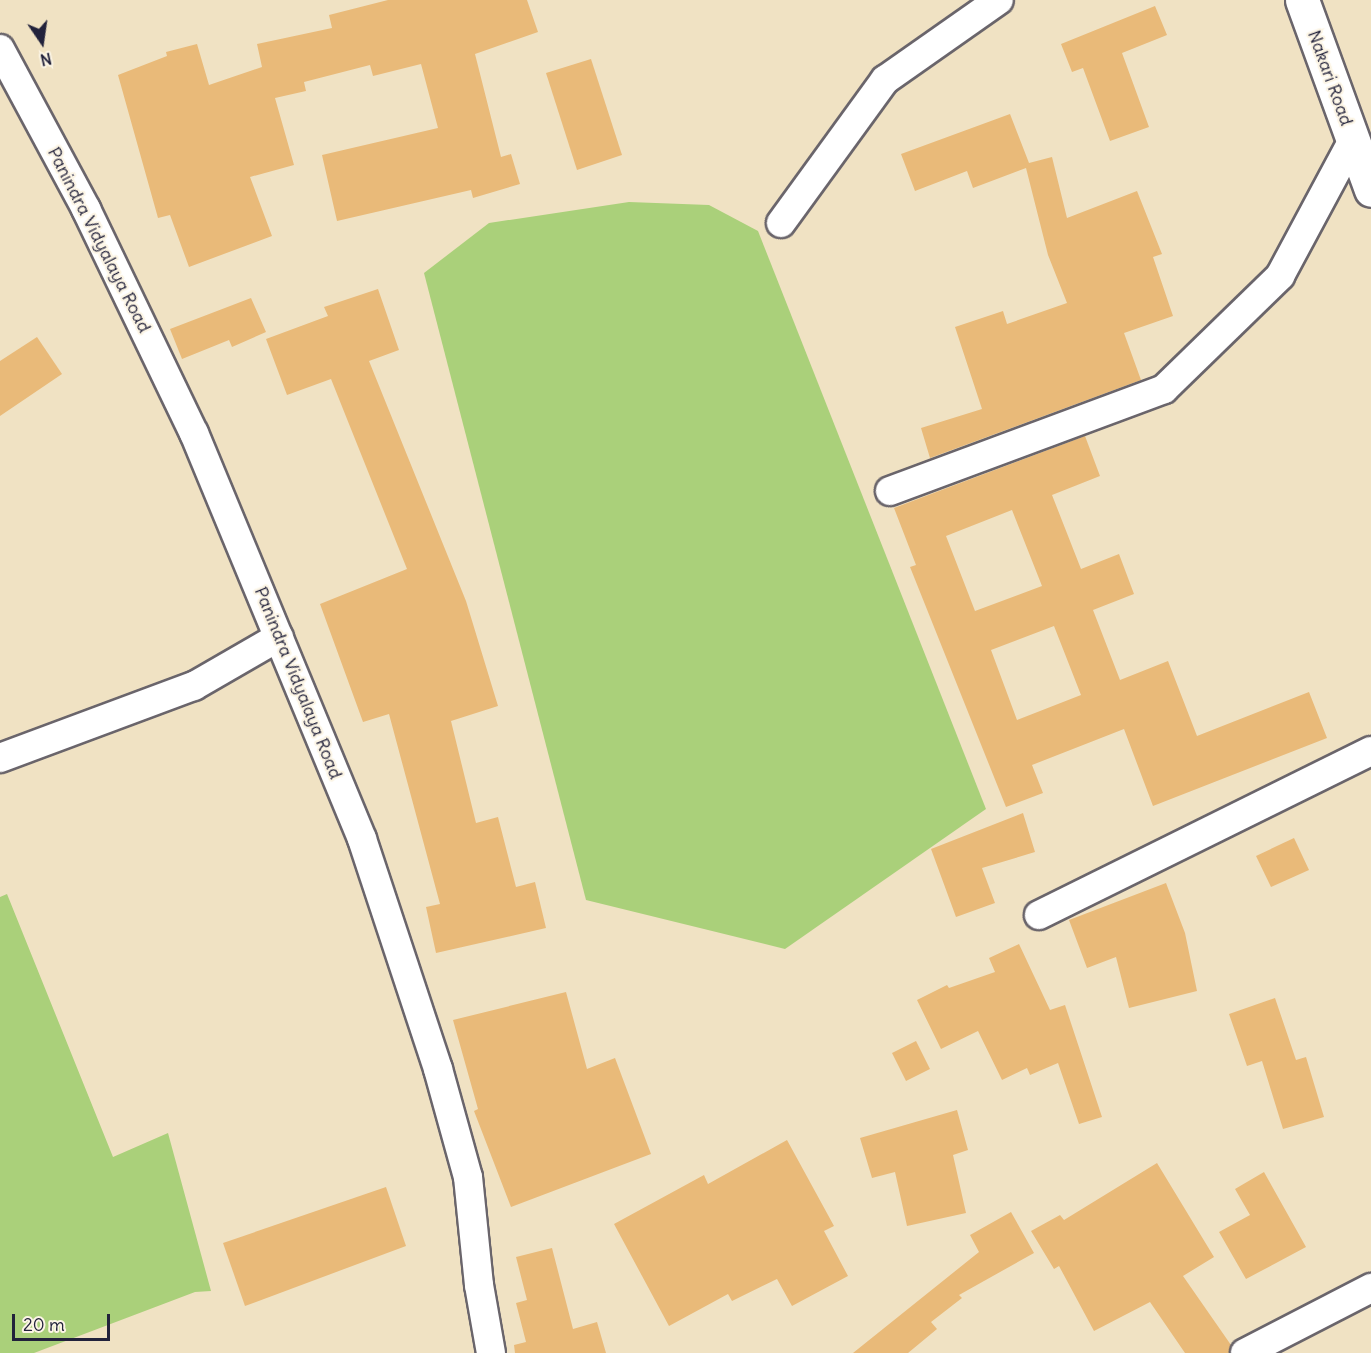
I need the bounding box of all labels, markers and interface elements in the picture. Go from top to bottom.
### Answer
north arrow [12,12,72,72]
street label: Nakari Road [1303,27,1357,129]
text: N [38,49,54,71]
street label: Panindra Vidyalaya Road [43,144,155,336]
street label: Panindra Vidyalaya Road [250,584,346,782]
scale bar [15,1302,112,1340]
text: 20 m [23,1313,65,1336]

